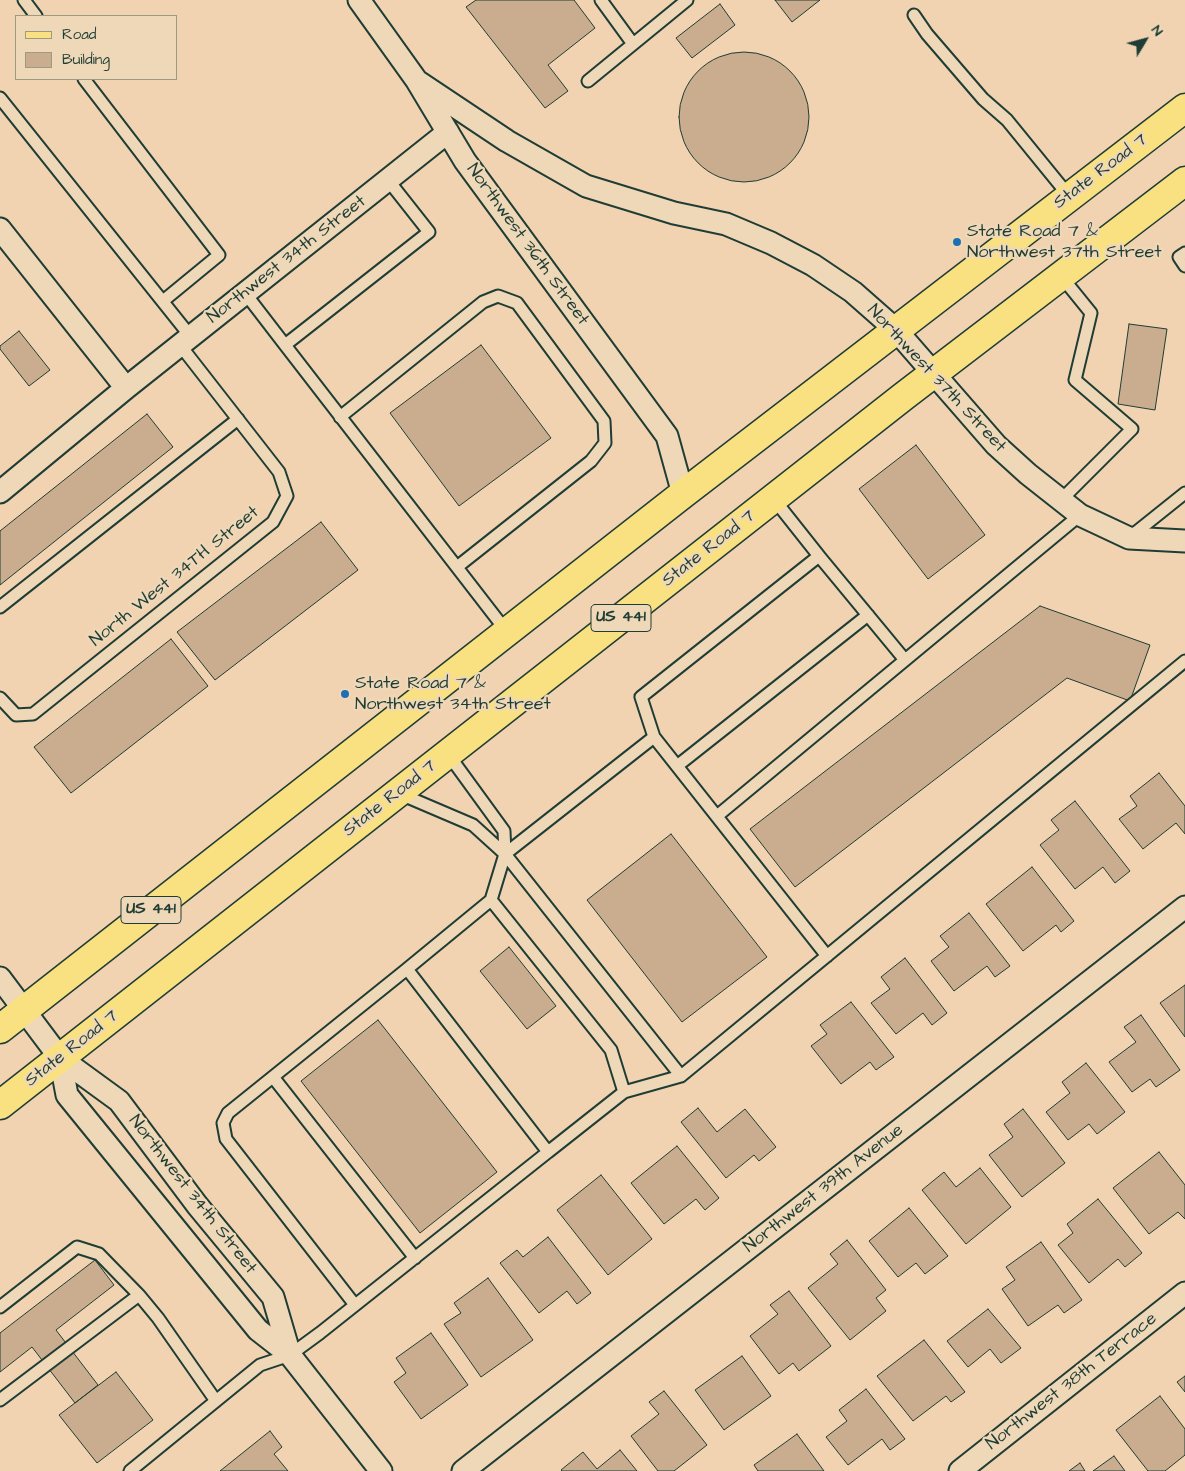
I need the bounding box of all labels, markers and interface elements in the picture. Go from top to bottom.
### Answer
legend [15,15,178,80]
north arrow [1120,15,1170,65]
text: N [1146,21,1168,40]
text: Road [62,24,96,45]
text: Building [62,49,110,70]
street label: State Road 7 [1050,130,1152,214]
street label: Northwest 36th Street [461,160,593,330]
street label: Northwest 34th Street [203,191,371,329]
place label: State Road 7 & Northwest 37th Street [967,221,1162,264]
marker: State Road 7 & Northwest 37th Street [951,236,963,248]
street label: Northwest 37th Street [862,301,1010,457]
street label: North West 34TH Street [86,502,264,652]
street label: State Road 7 [658,506,760,592]
road number: US 441 [591,604,651,632]
place label: State Road 7 & Northwest 34th Street [355,673,551,716]
marker: State Road 7 & Northwest 34th Street [339,688,351,700]
street label: State Road 7 [339,756,441,842]
road number: US 441 [121,896,181,924]
street label: State Road 7 [21,1006,123,1092]
street label: Northwest 34th Street [123,1111,261,1279]
street label: Northwest 39th Avenue [740,1120,908,1258]
street label: Northwest 38th Terrace [982,1309,1162,1455]

